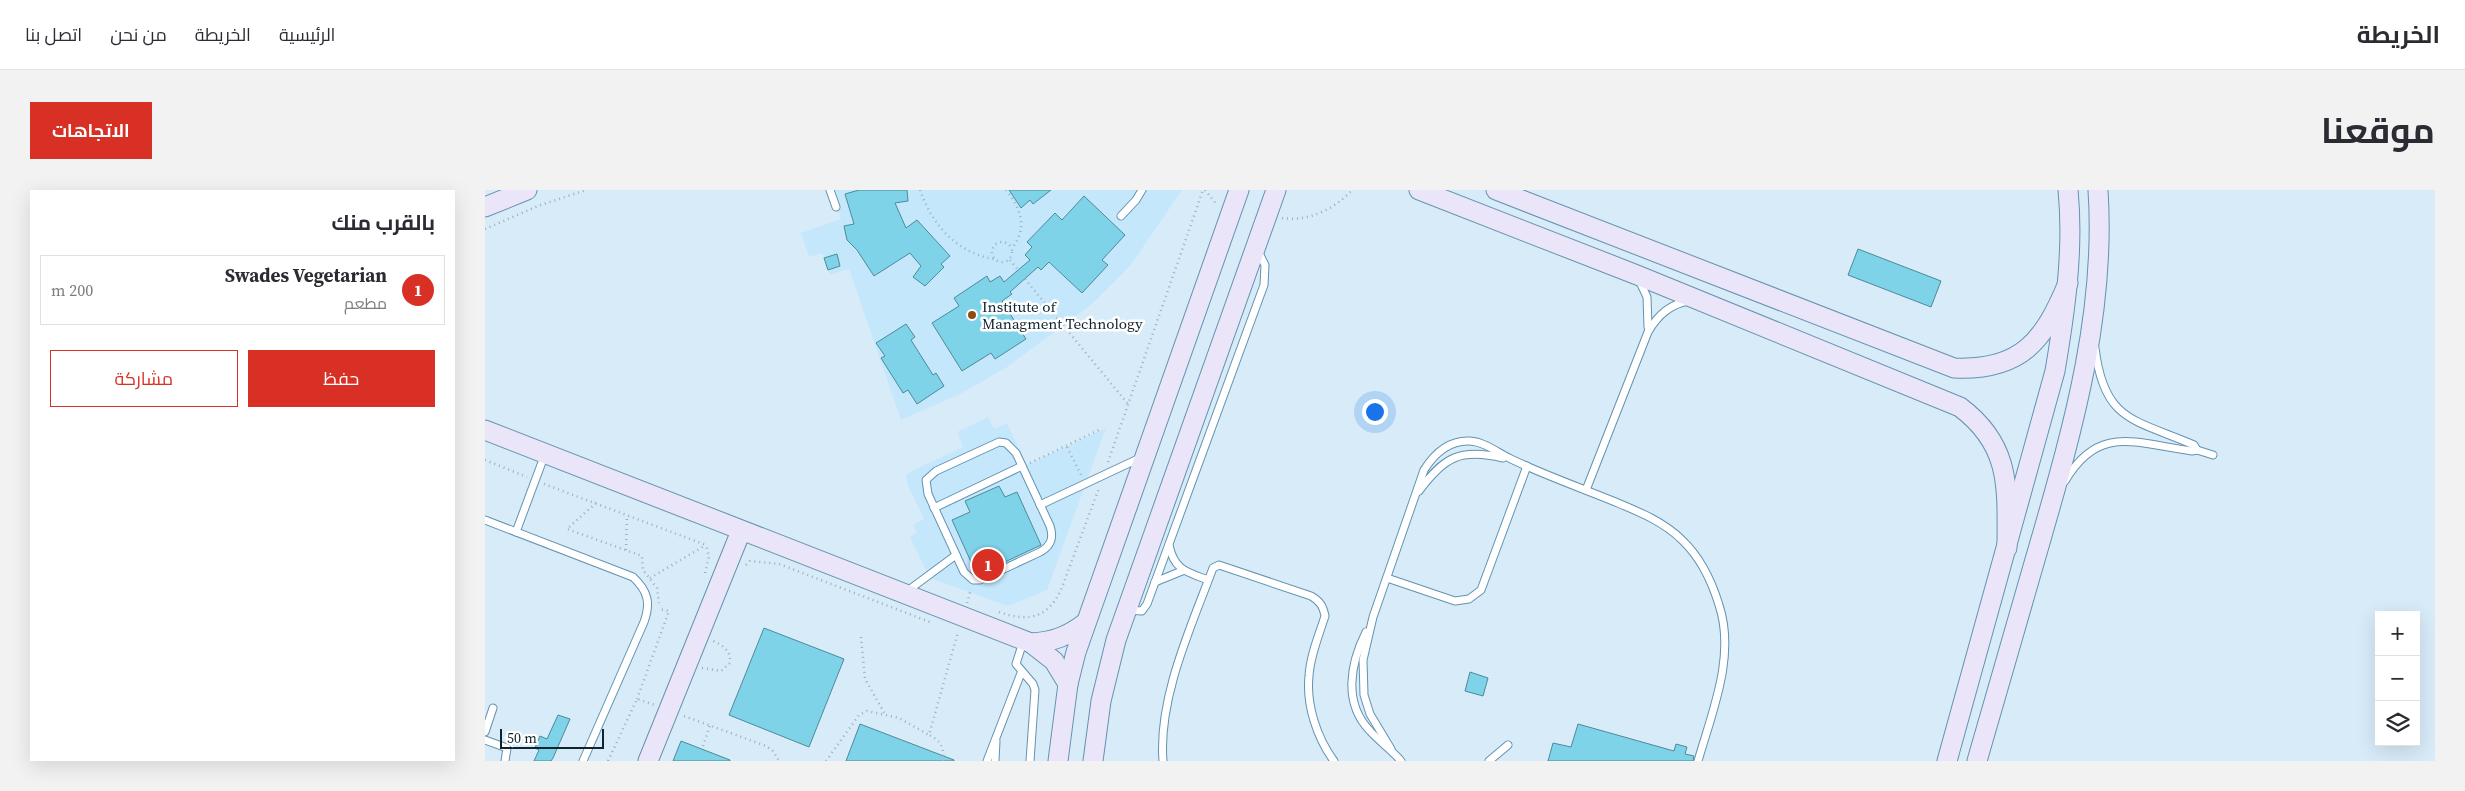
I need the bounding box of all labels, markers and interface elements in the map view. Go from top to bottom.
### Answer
text: الخريطة [2357,18,2440,51]
text: اتصل بنا [25,22,82,47]
text: من نحن [110,22,167,47]
text: الخريطة [195,22,251,47]
text: الرئيسية [279,22,335,47]
button: الاتجاهات [30,102,152,159]
text: موقعنا [2321,107,2435,155]
text: بالقرب منك [331,208,435,237]
text: Swades Vegetarian [225,262,387,288]
text: 200 m [51,279,93,301]
text: 1 [414,279,422,301]
text: مطعم [344,292,387,314]
place label: Institute of Managment Technology [982,296,1143,334]
marker: Institute of Managment Technology [966,309,978,321]
button: مشاركة [50,350,238,407]
button: حفظ [248,350,435,407]
your location [1362,399,1388,425]
pin: 1 [972,546,1004,584]
map controls [2375,611,2420,746]
button: + [2375,611,2420,656]
button: − [2375,656,2420,701]
button: layers [2375,701,2420,746]
scale bar [500,726,604,749]
text: 50 m [507,728,537,748]

